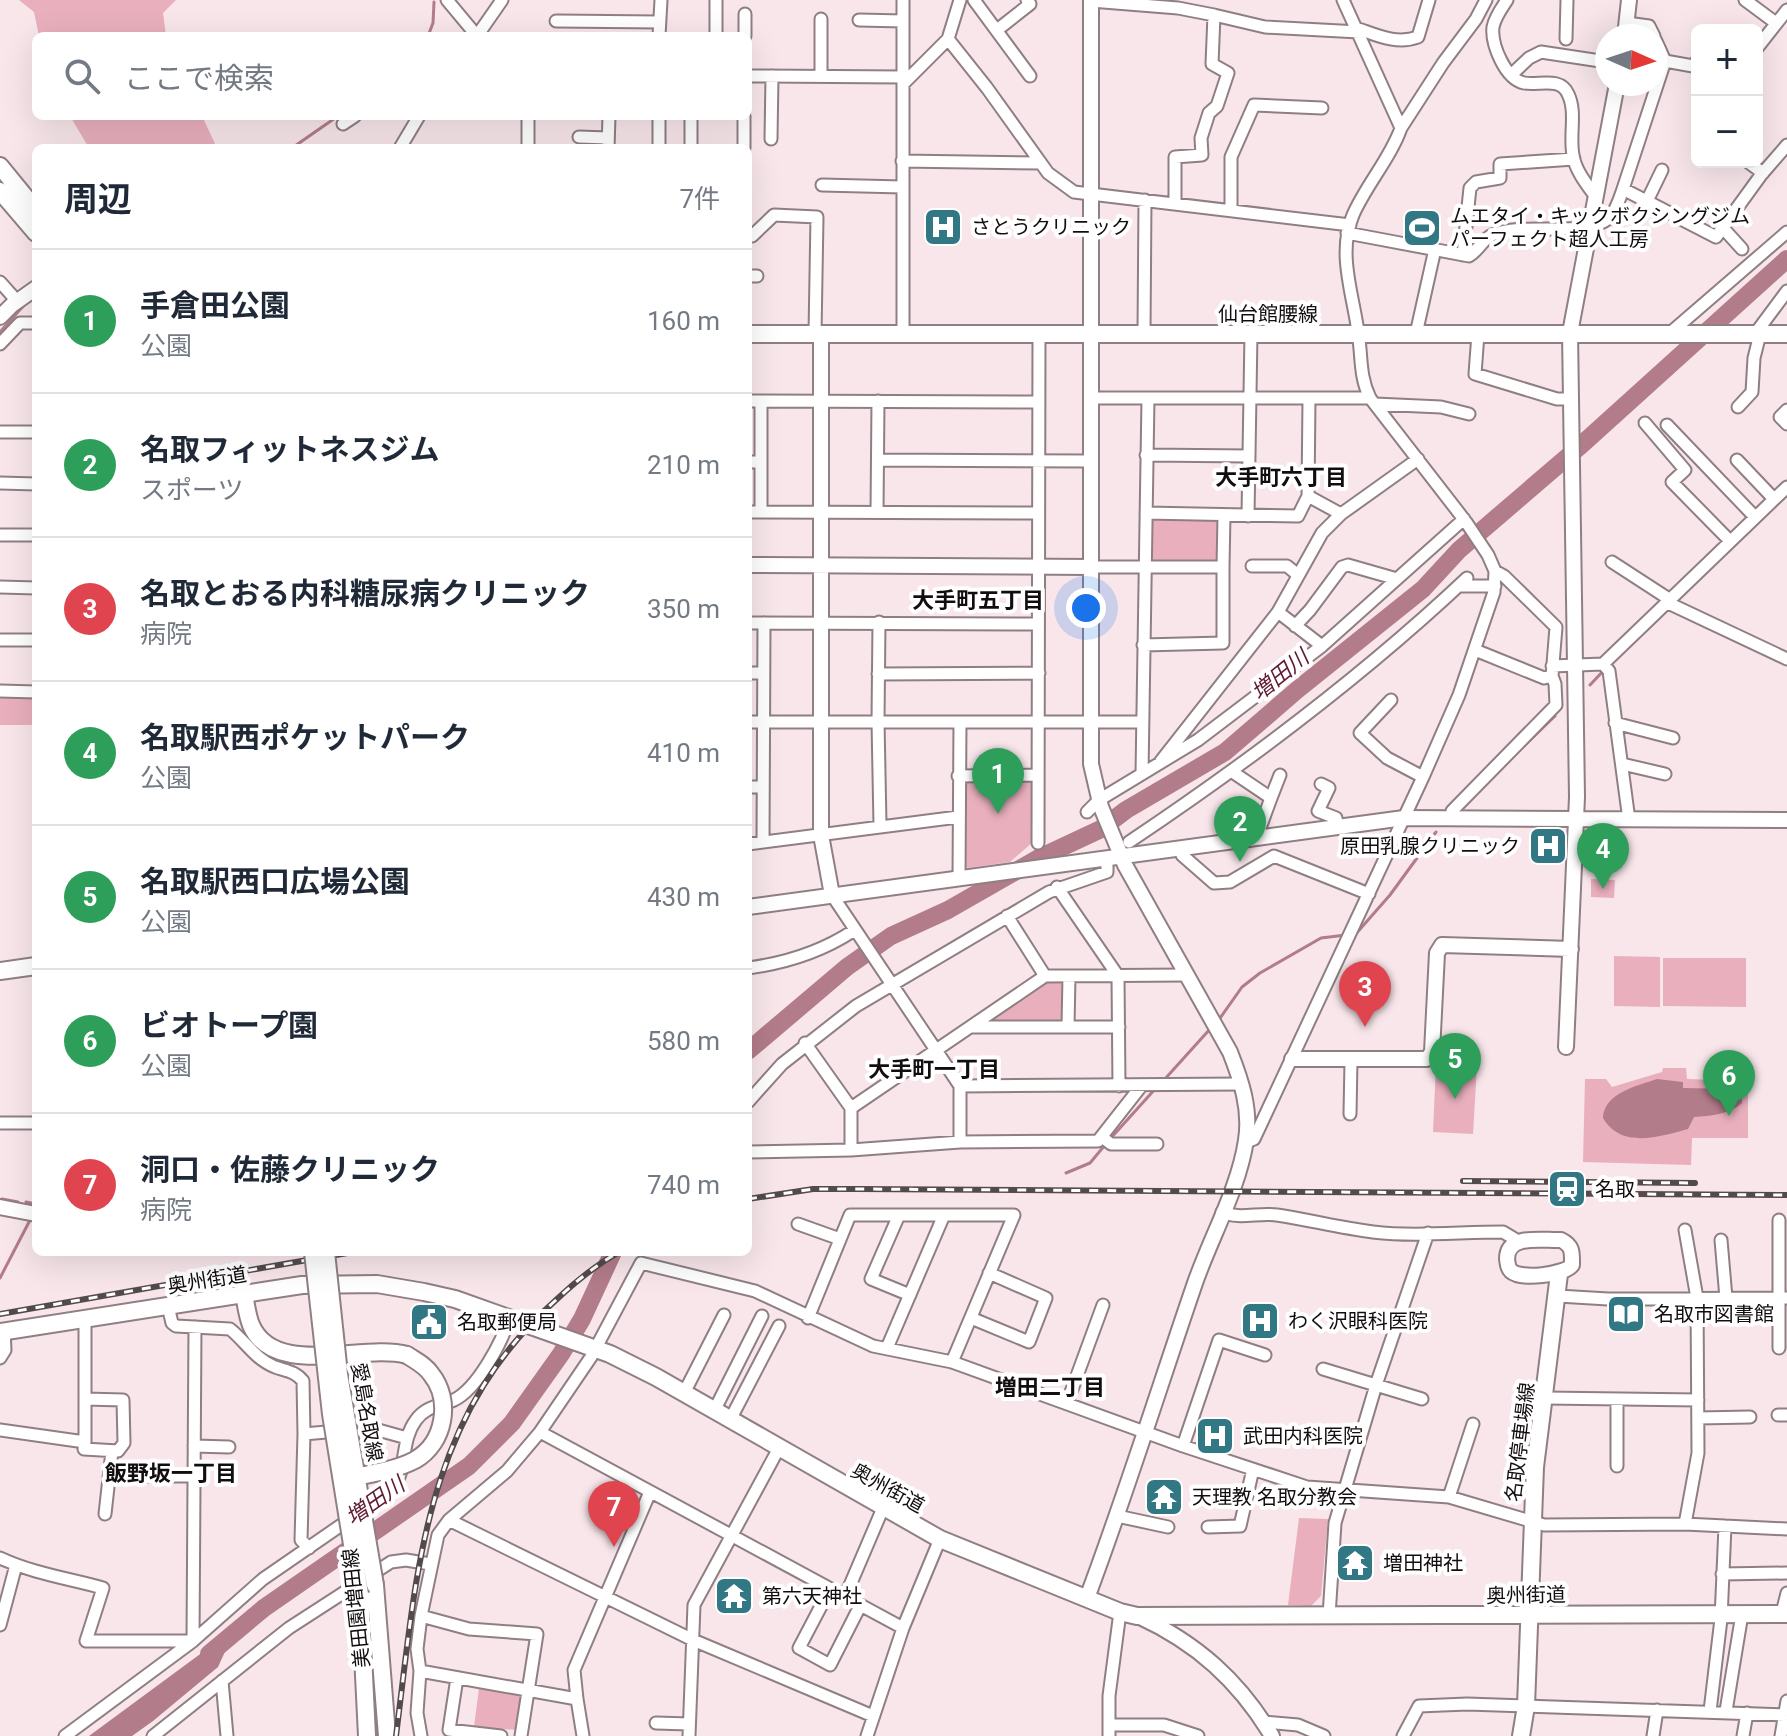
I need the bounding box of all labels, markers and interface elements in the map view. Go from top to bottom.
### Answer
north arrow [1595,24,1667,96]
map controls [1691,24,1763,168]
button: + [1691,24,1763,96]
search box [32,32,752,120]
icon: search [60,54,104,98]
text: ここで検索 [124,61,274,96]
button: − [1691,96,1763,168]
text: 周辺 [64,179,132,219]
text: 7件 [679,184,720,214]
place label: ムエタイ・キックボクシングジム パーフェクト超人工房 [1450,204,1750,251]
hospital icon: さとうクリニック [922,206,964,248]
sports icon: ムエタイ・キックボクシングジム パーフェクト超人工房 [1401,207,1443,249]
place label: さとうクリニック [971,215,1131,239]
text: 手倉田公園 [140,288,290,323]
street label: 仙台館腰線 [1218,302,1318,326]
text: 1 [83,306,97,336]
text: 160 m [647,306,720,336]
text: 公園 [140,331,192,361]
text: 名取フィットネスジム [140,432,439,467]
text: 2 [83,450,97,480]
text: 210 m [647,450,720,480]
district label: 大手町六丁目 [1215,465,1347,490]
text: スポーツ [140,475,243,505]
text: 名取とおる内科糖尿病クリニック [140,576,590,611]
district label: 大手町五丁目 [912,588,1044,613]
your location [1066,588,1106,628]
text: 3 [83,594,97,624]
text: 350 m [647,594,720,624]
text: 病院 [140,619,192,649]
water label: 増田川 [1246,643,1315,705]
text: 名取駅西ポケットパーク [140,720,470,755]
text: 4 [83,738,97,768]
text: 410 m [647,738,720,768]
pin: 1 [972,748,1024,814]
text: 公園 [140,763,192,793]
pin: 2 [1214,796,1266,862]
pin: 4 [1577,823,1629,889]
hospital icon: 原田乳腺クリニック [1527,825,1569,867]
place label: 原田乳腺クリニック [1340,834,1520,858]
text: 名取駅西口広場公園 [140,864,410,899]
text: 5 [83,882,97,912]
text: 430 m [647,882,720,912]
text: 公園 [140,907,192,937]
pin: 3 [1339,961,1391,1027]
text: ビオトープ園 [140,1008,318,1043]
text: 6 [83,1026,97,1056]
text: 580 m [647,1026,720,1056]
pin: 5 [1429,1033,1481,1099]
pin: 6 [1703,1050,1755,1116]
text: 公園 [140,1051,192,1081]
district label: 大手町一丁目 [868,1057,1000,1082]
text: 洞口・佐藤クリニック [140,1152,440,1187]
station icon: 名取 [1546,1168,1588,1210]
text: 7 [83,1170,97,1200]
text: 740 m [647,1170,720,1200]
place label: 名取 [1595,1177,1635,1201]
text: 病院 [140,1195,192,1225]
street label: 奥州街道 [166,1262,248,1298]
library icon: 名取市図書館 [1605,1293,1647,1335]
hospital icon: わく沢眼科医院 [1239,1300,1281,1342]
public building icon: 名取郵便局 [408,1301,450,1343]
place label: 名取市図書館 [1654,1302,1774,1326]
place label: わく沢眼科医院 [1288,1309,1428,1333]
place label: 名取郵便局 [457,1310,557,1334]
street label: 愛島名取線 [346,1361,388,1463]
district label: 増田二丁目 [995,1375,1105,1400]
street label: 名取停車場線 [1501,1381,1539,1503]
hospital icon: 武田内科医院 [1194,1415,1236,1457]
place label: 武田内科医院 [1243,1424,1363,1448]
street label: 奥州街道 [847,1458,929,1518]
district label: 飯野坂一丁目 [104,1461,237,1486]
water label: 増田川 [341,1471,411,1530]
temple icon: 天理教 名取分教会 [1143,1476,1185,1518]
pin: 7 [588,1481,640,1547]
place label: 天理教 名取分教会 [1192,1485,1357,1509]
temple icon: 増田神社 [1334,1542,1376,1584]
street label: 美田園増田線 [338,1547,374,1669]
place label: 増田神社 [1383,1551,1463,1575]
temple icon: 第六天神社 [713,1575,755,1617]
street label: 奥州街道 [1486,1582,1566,1608]
place label: 第六天神社 [762,1584,862,1608]

